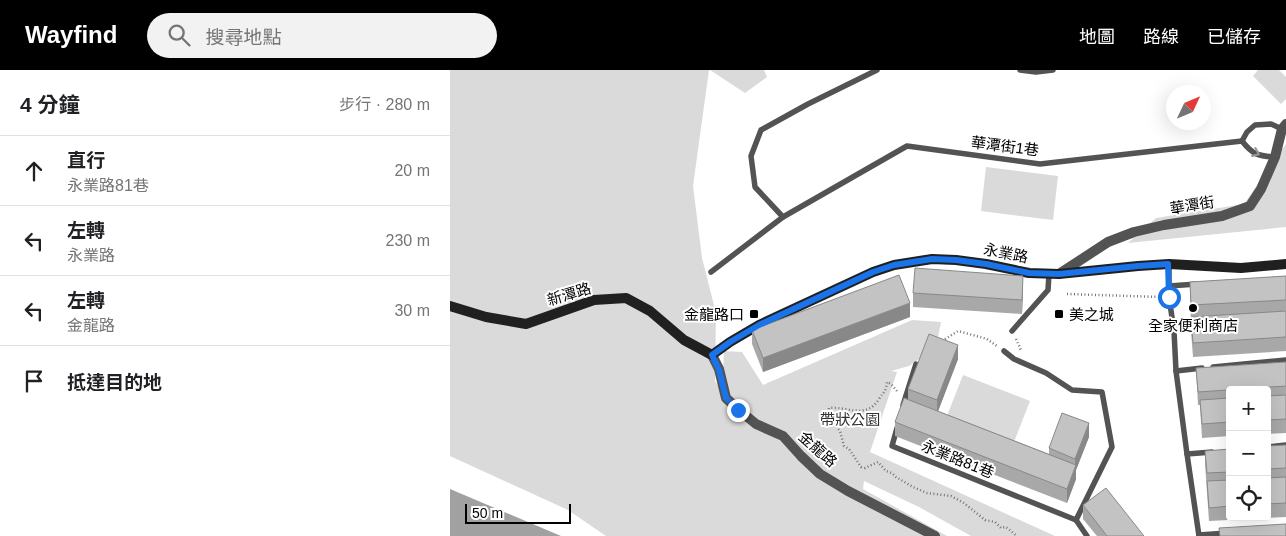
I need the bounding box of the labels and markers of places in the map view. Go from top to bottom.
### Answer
marker: 全家便利商店 [1187,302,1199,314]
place label: 金龍路口 [684,306,744,323]
place label: 美之城 [1069,306,1114,323]
marker: 金龍路口 [748,308,760,320]
marker: 美之城 [1053,308,1065,320]
place label: 全家便利商店 [1148,317,1238,334]

